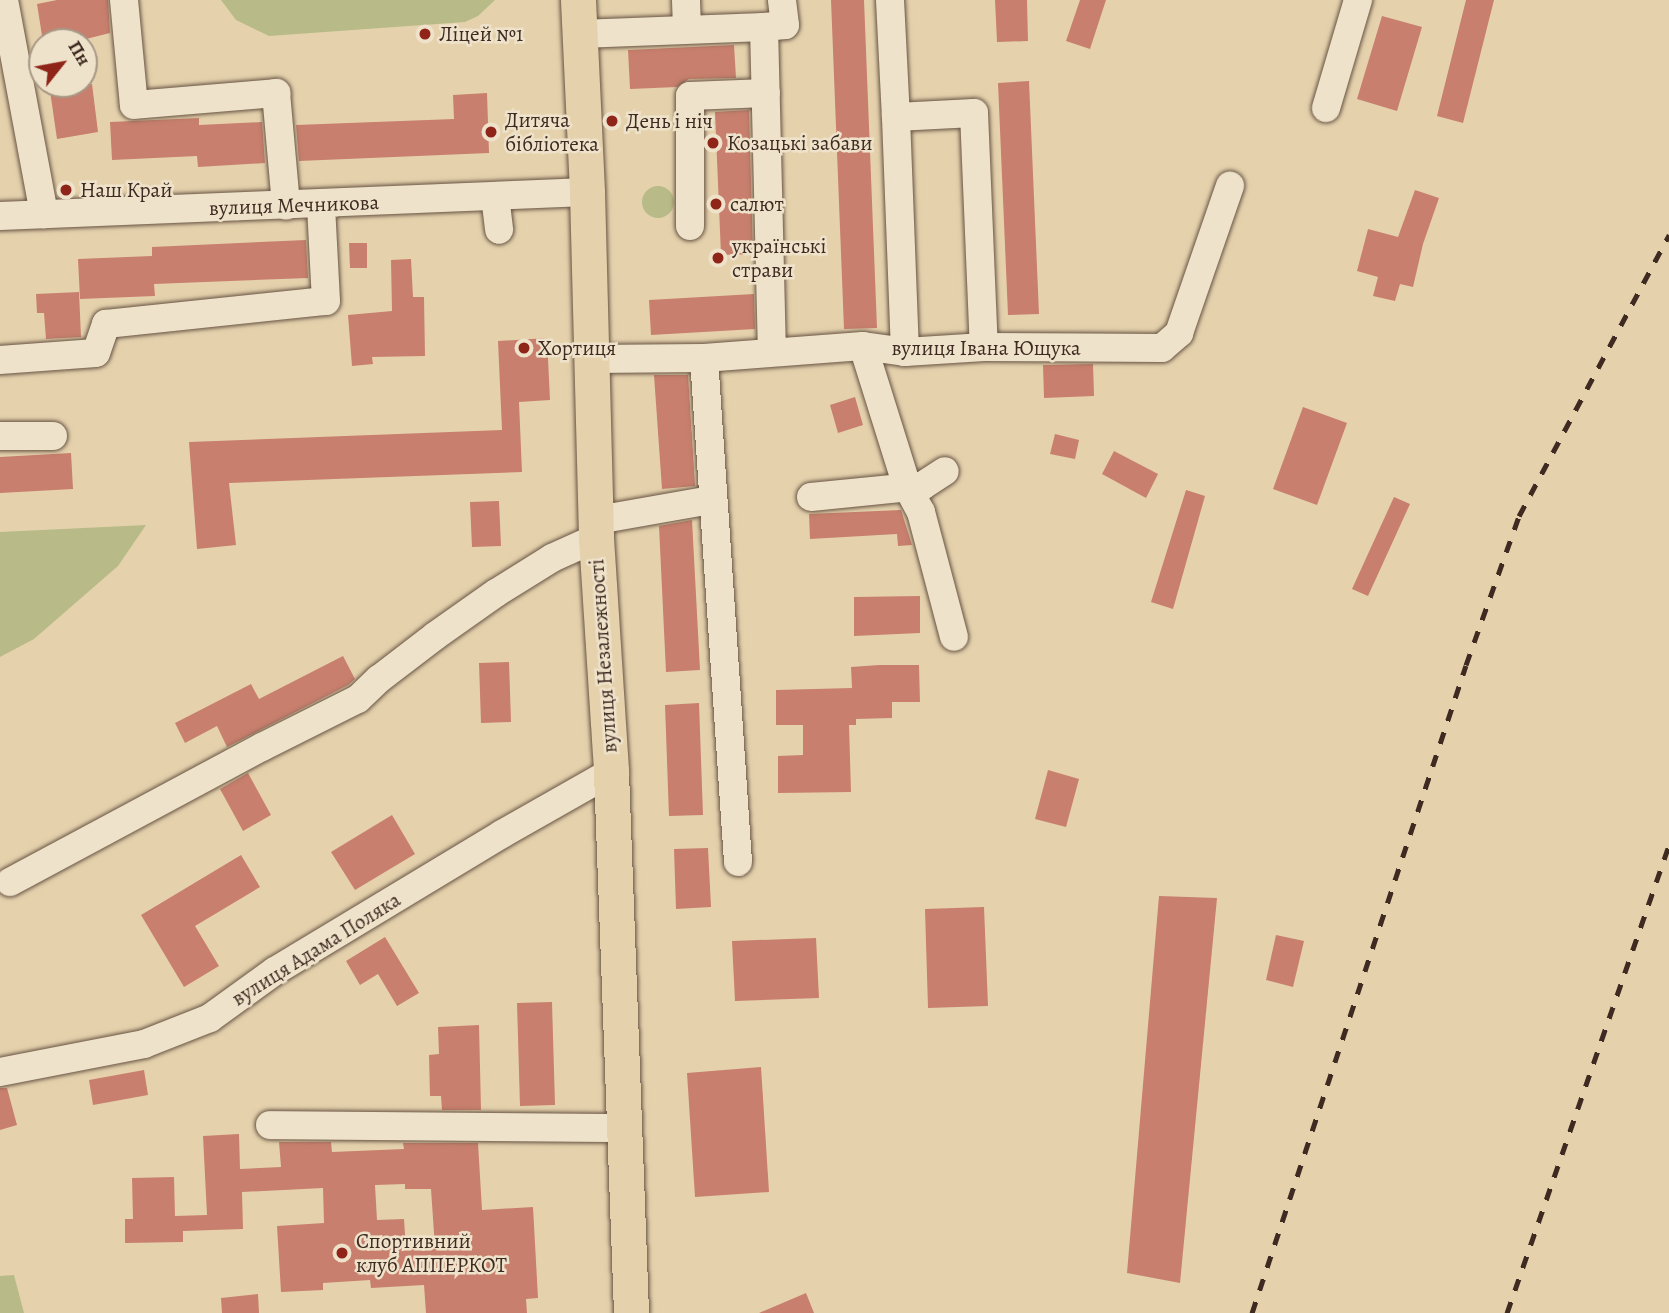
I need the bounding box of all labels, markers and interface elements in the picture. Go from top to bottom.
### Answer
place label: Ліцей №1 [439,21,523,47]
marker: Ліцей №1 [417,26,433,42]
north arrow [28,28,98,98]
text: Пн [62,36,97,71]
place label: Дитяча бібліотека [505,107,599,157]
place label: День і ніч [626,108,713,134]
marker: День і ніч [604,113,620,129]
marker: Дитяча бібліотека [483,124,499,140]
place label: Козацькі забави [727,130,873,156]
marker: Козацькі забави [705,135,721,151]
place label: Наш Край [80,177,172,203]
marker: Наш Край [58,182,74,198]
street label: вулиця Мечникова [208,189,380,221]
place label: салют [730,191,784,217]
marker: салют [708,196,724,212]
place label: українські страви [732,233,826,283]
marker: українські страви [710,250,726,266]
place label: Хортиця [538,335,616,361]
street label: вулиця Івана Ющука [891,335,1081,361]
marker: Хортиця [516,340,532,356]
street label: вулиця Незалежності [584,558,622,754]
street label: вулиця Адама Поляка [227,887,405,1011]
place label: Спортивний клуб АППЕРКОТ [356,1228,507,1278]
marker: Спортивний клуб АППЕРКОТ [334,1245,350,1261]

